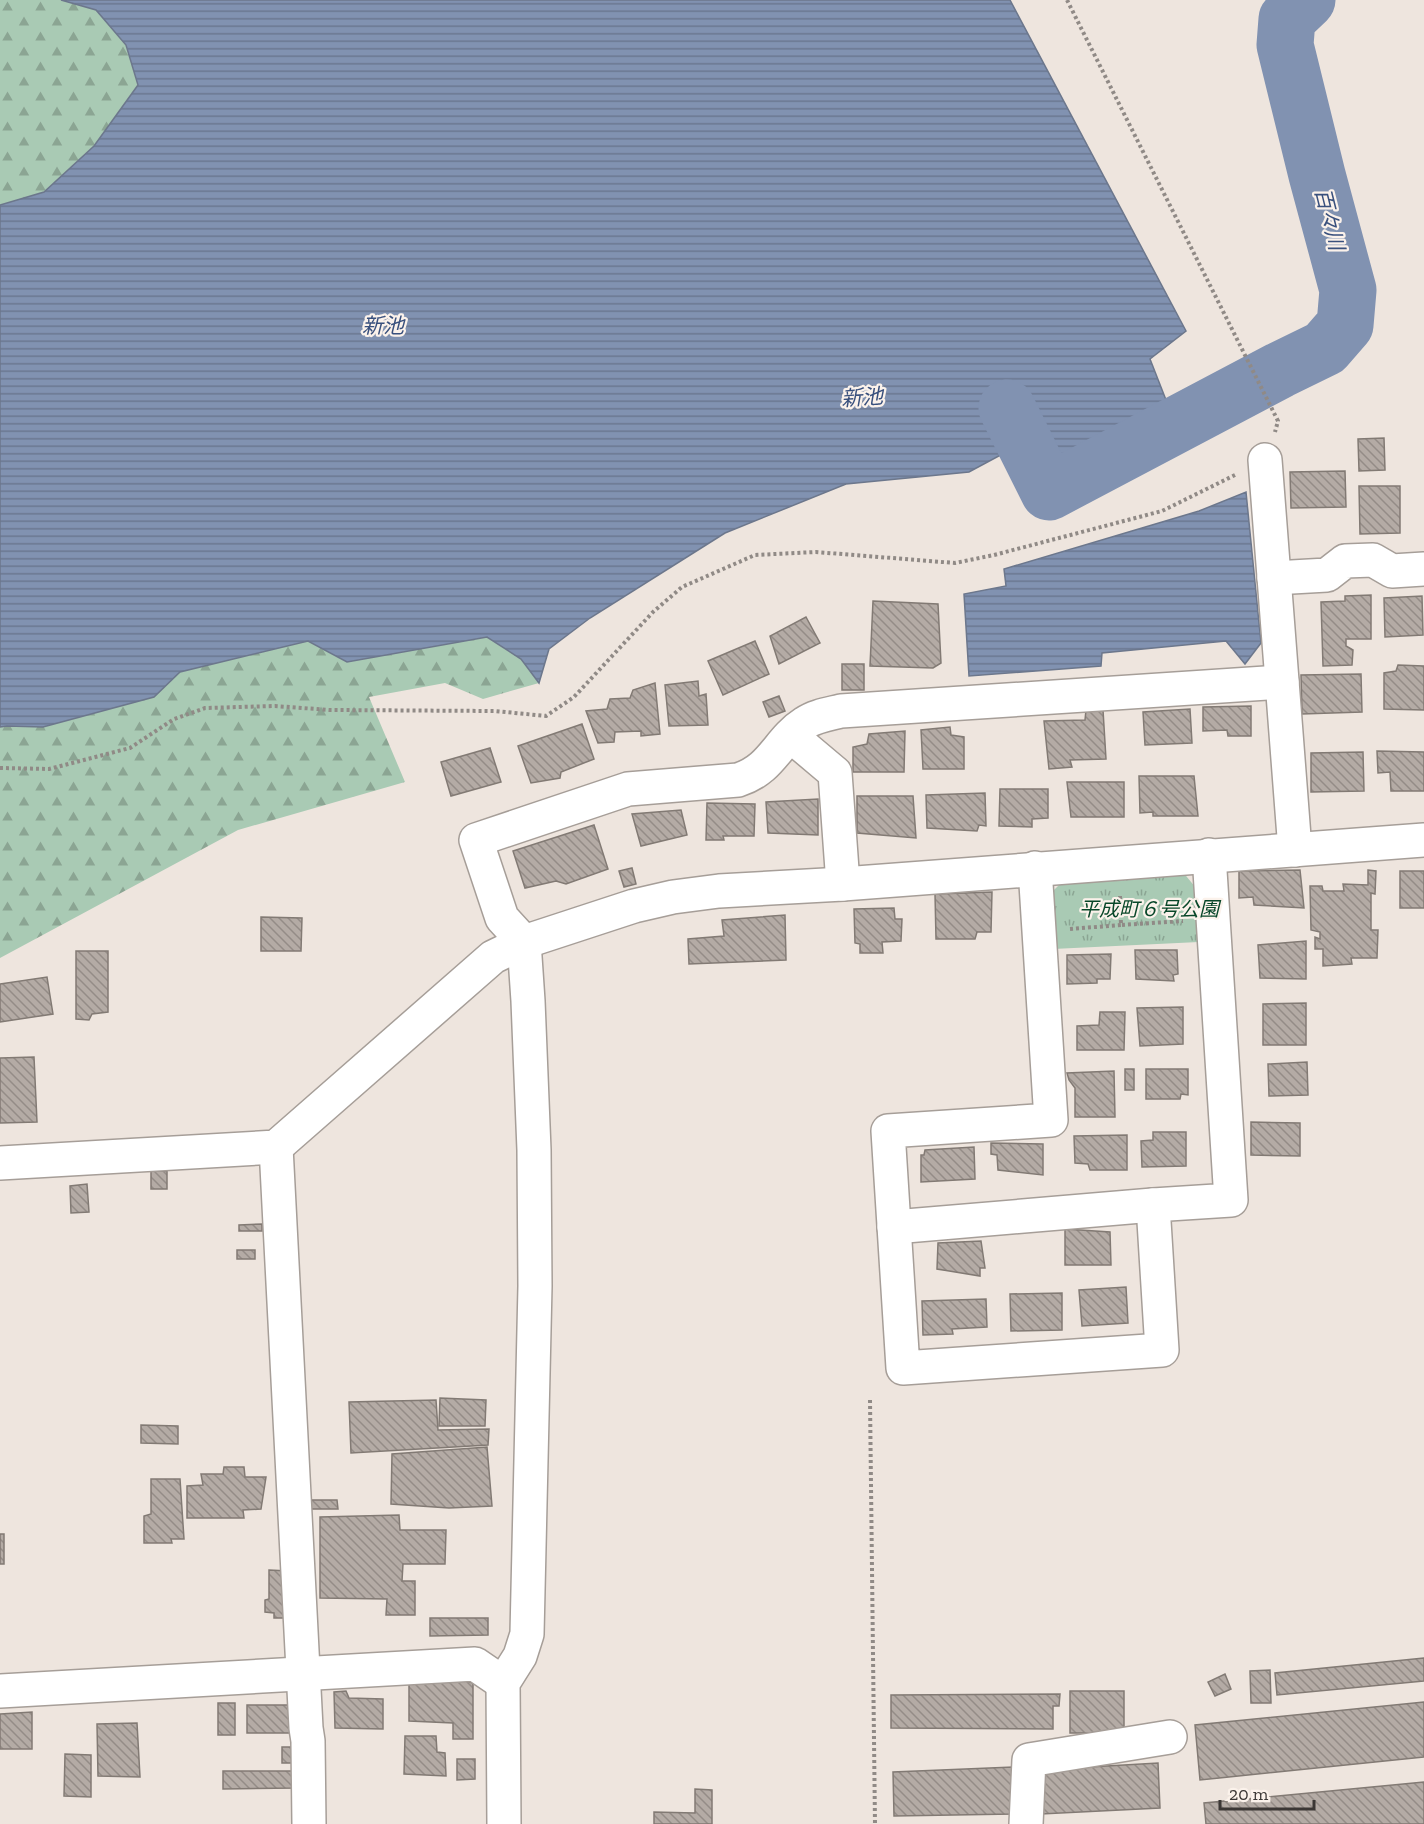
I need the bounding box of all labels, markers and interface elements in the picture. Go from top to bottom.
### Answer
water label: 百々川 [1310,185,1350,255]
water label: 新池 [362,313,406,338]
water label: 新池 [840,383,886,411]
park label: 平成町６号公園 [1079,897,1222,921]
scale bar [1220,1773,1314,1811]
text: 20 m [1229,1783,1269,1805]

